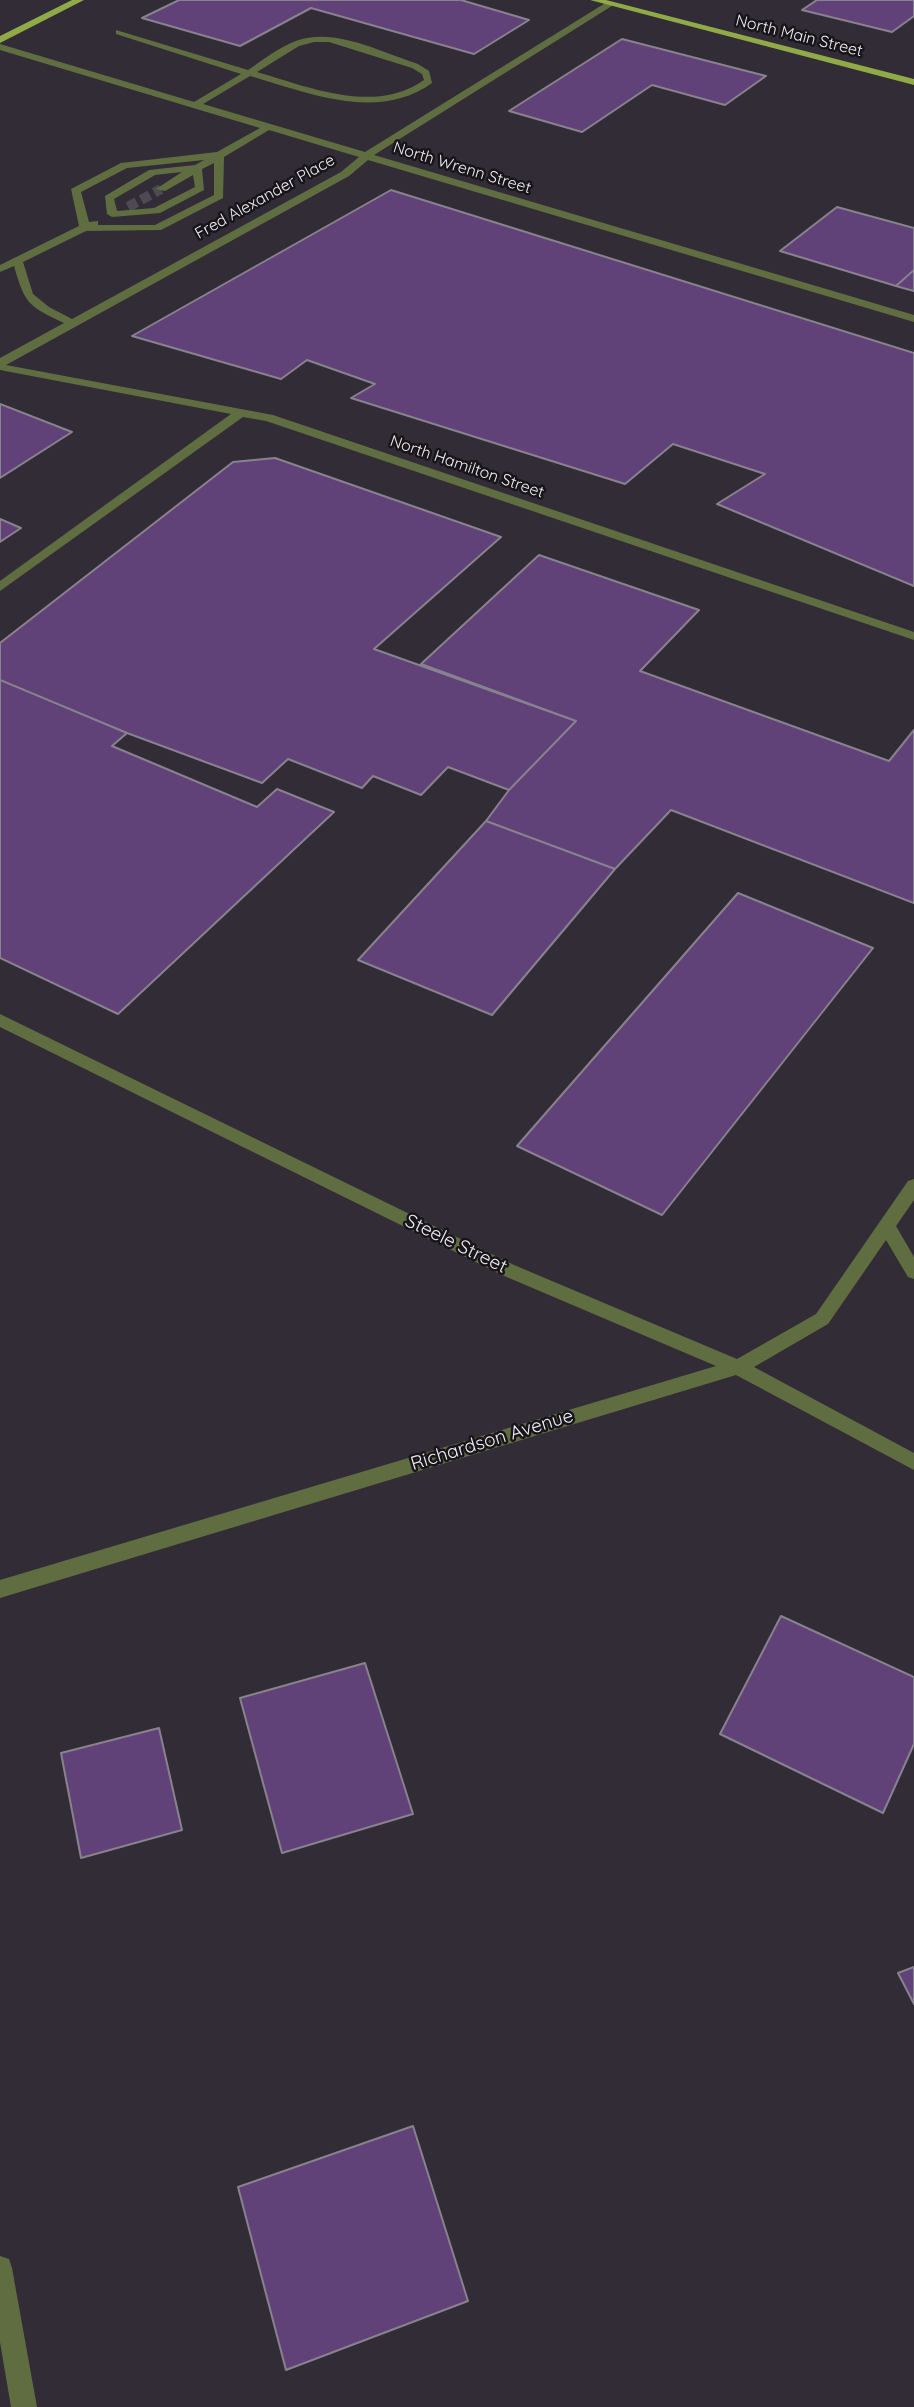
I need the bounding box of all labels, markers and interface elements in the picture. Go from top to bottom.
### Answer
street label: North Main Street [734,11,864,61]
street label: North Wrenn Street [391,138,533,198]
street label: Fred Alexander Place [192,151,338,243]
street label: North Hamilton Street [387,432,547,502]
street label: Steele Street [401,1210,511,1278]
street label: Richardson Avenue [408,1404,576,1476]

